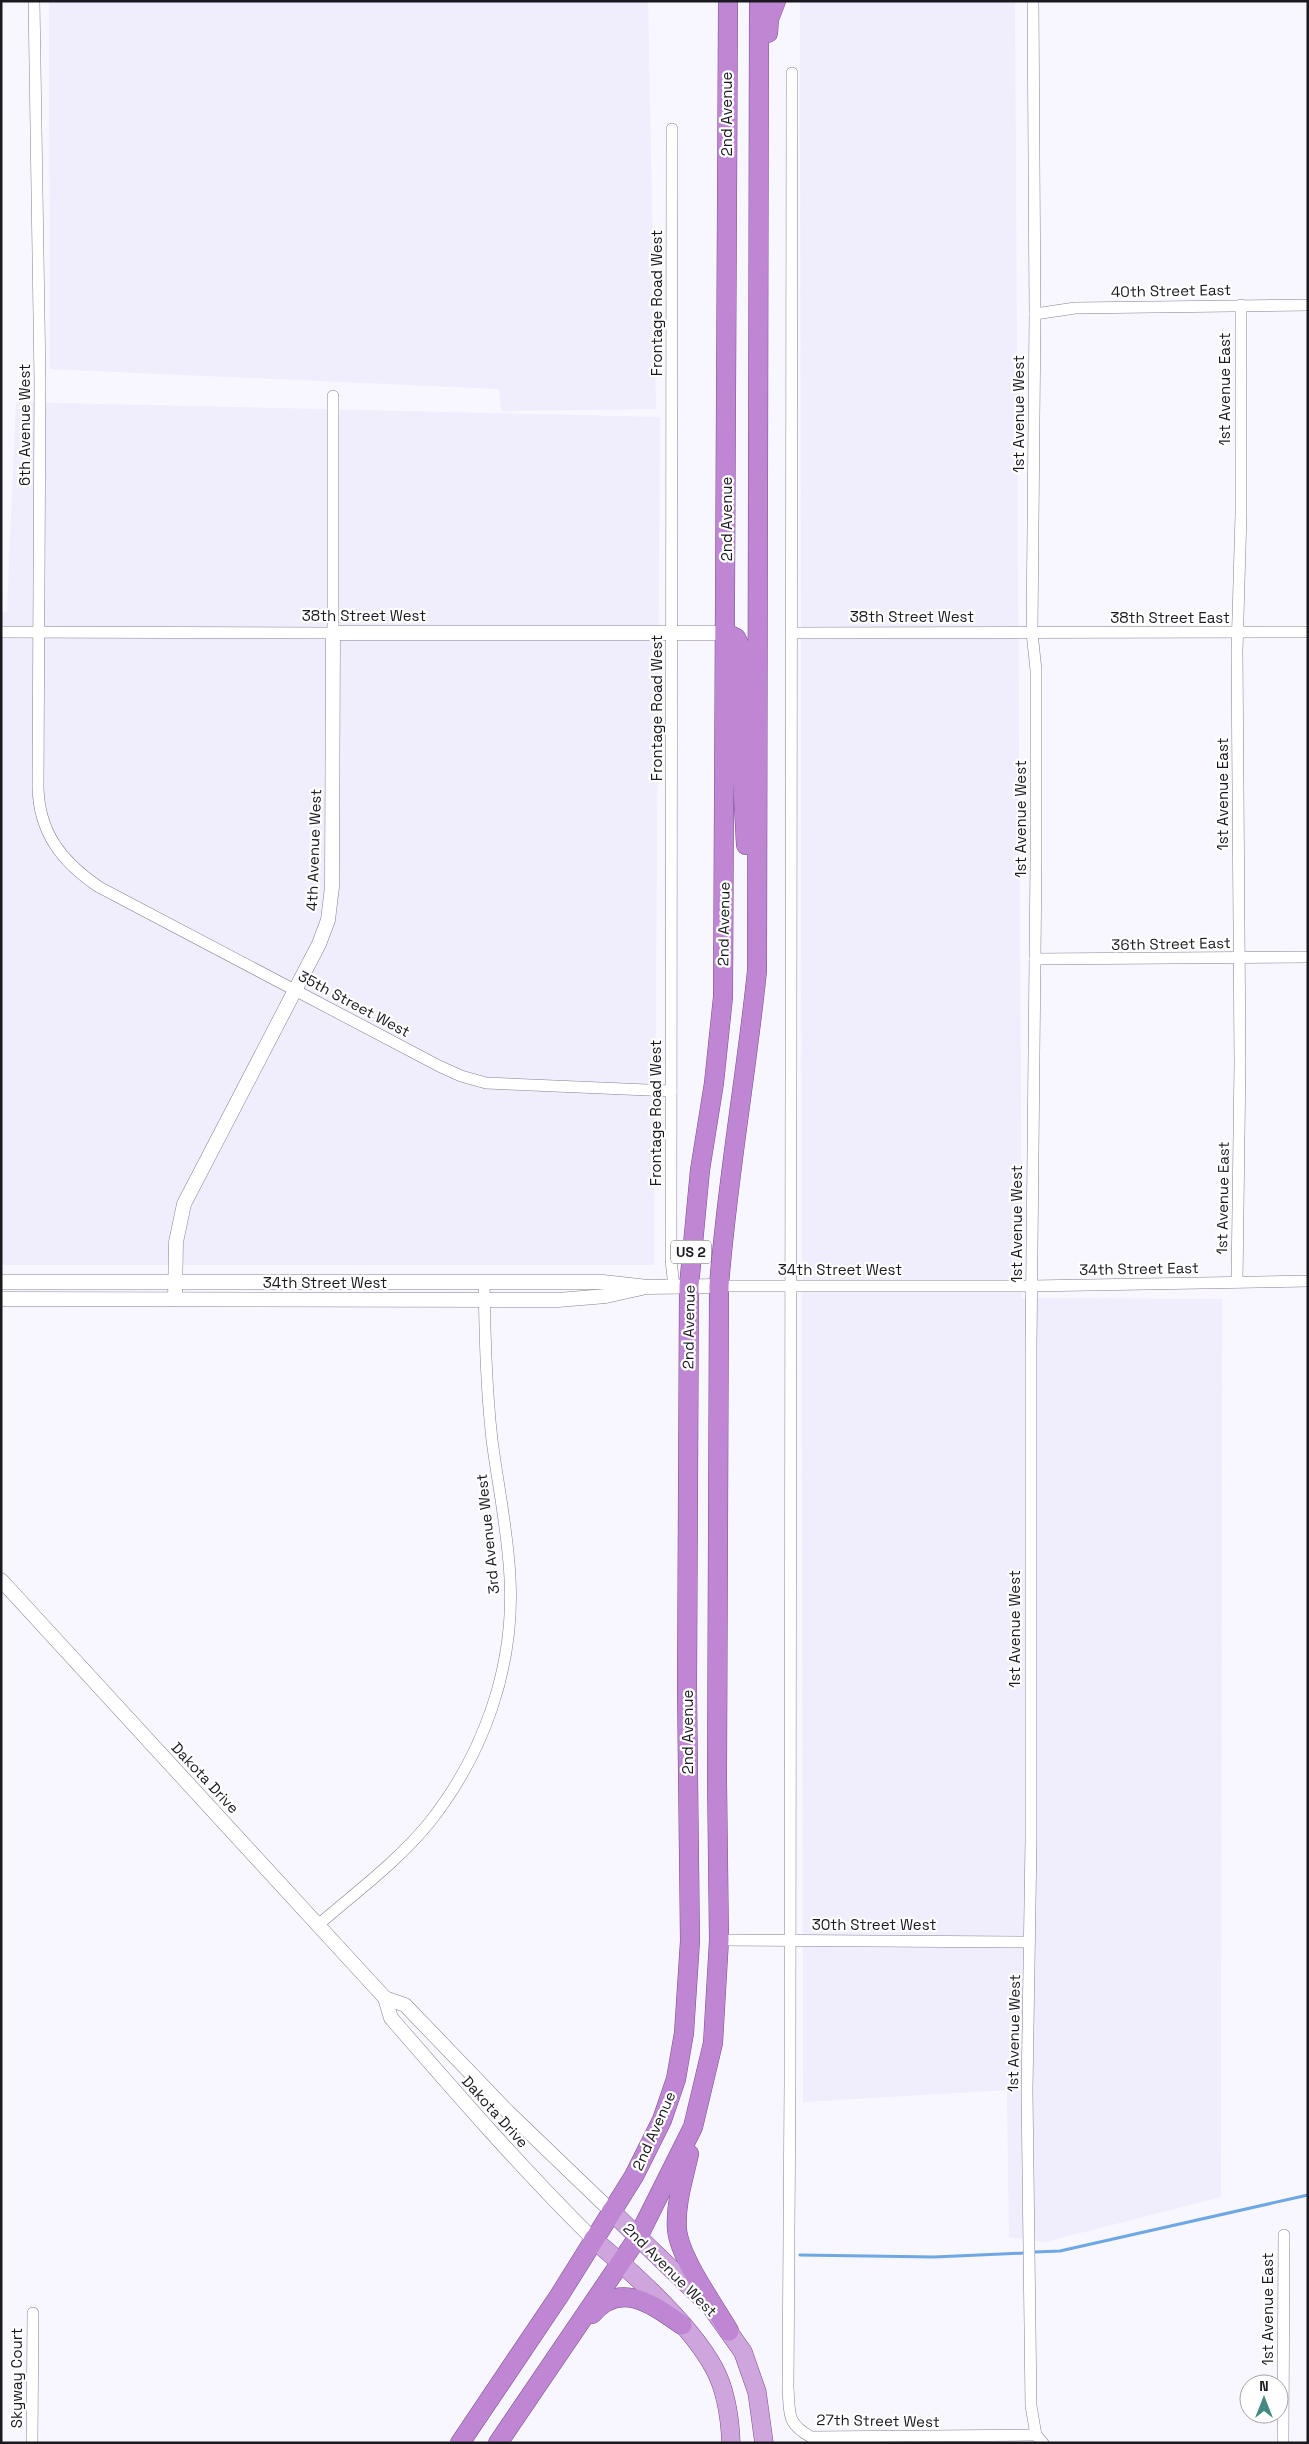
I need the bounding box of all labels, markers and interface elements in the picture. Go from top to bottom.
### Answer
street label: 2nd Avenue [717,72,736,156]
street label: Frontage Road West [647,230,666,376]
street label: 40th Street East [1111,280,1231,301]
street label: 1st Avenue East [1215,332,1234,446]
street label: 1st Avenue West [1009,355,1028,473]
street label: 6th Avenue West [15,364,34,486]
street label: 2nd Avenue [717,477,736,561]
street label: 38th Street West [302,606,426,625]
street label: 38th Street West [850,607,974,626]
street label: 38th Street East [1110,608,1230,627]
street label: Frontage Road West [647,635,666,781]
street label: 1st Avenue East [1213,737,1232,851]
street label: 1st Avenue West [1011,760,1030,878]
street label: 4th Avenue West [302,788,325,911]
street label: 2nd Avenue [713,881,734,966]
street label: 36th Street East [1111,933,1231,954]
street label: 35th Street West [295,966,414,1041]
street label: Frontage Road West [646,1040,665,1186]
street label: 1st Avenue East [1212,1141,1233,1255]
street label: 1st Avenue West [1007,1165,1026,1283]
road number: US 2 [671,1240,711,1264]
street label: 34th Street East [1079,1258,1199,1279]
street label: 34th Street West [778,1260,902,1279]
street label: 34th Street West [263,1273,387,1292]
street label: 2nd Avenue [678,1284,699,1369]
street label: 3rd Avenue West [472,1473,503,1595]
street label: 1st Avenue West [1005,1570,1024,1688]
street label: 2nd Avenue [678,1690,697,1774]
street label: Dakota Drive [168,1738,243,1817]
street label: 30th Street West [812,1915,936,1934]
street label: 1st Avenue West [1003,1974,1024,2092]
street label: Dakota Drive [458,2072,533,2152]
street label: 2nd Avenue [628,2088,679,2173]
street label: 2nd Avenue West [620,2219,721,2321]
street label: 1st Avenue East [1258,2252,1277,2366]
street label: Skyway Court [7,2328,26,2428]
north arrow [1239,2374,1289,2424]
text: N [1259,2377,1269,2395]
street label: 27th Street West [816,2410,940,2431]

